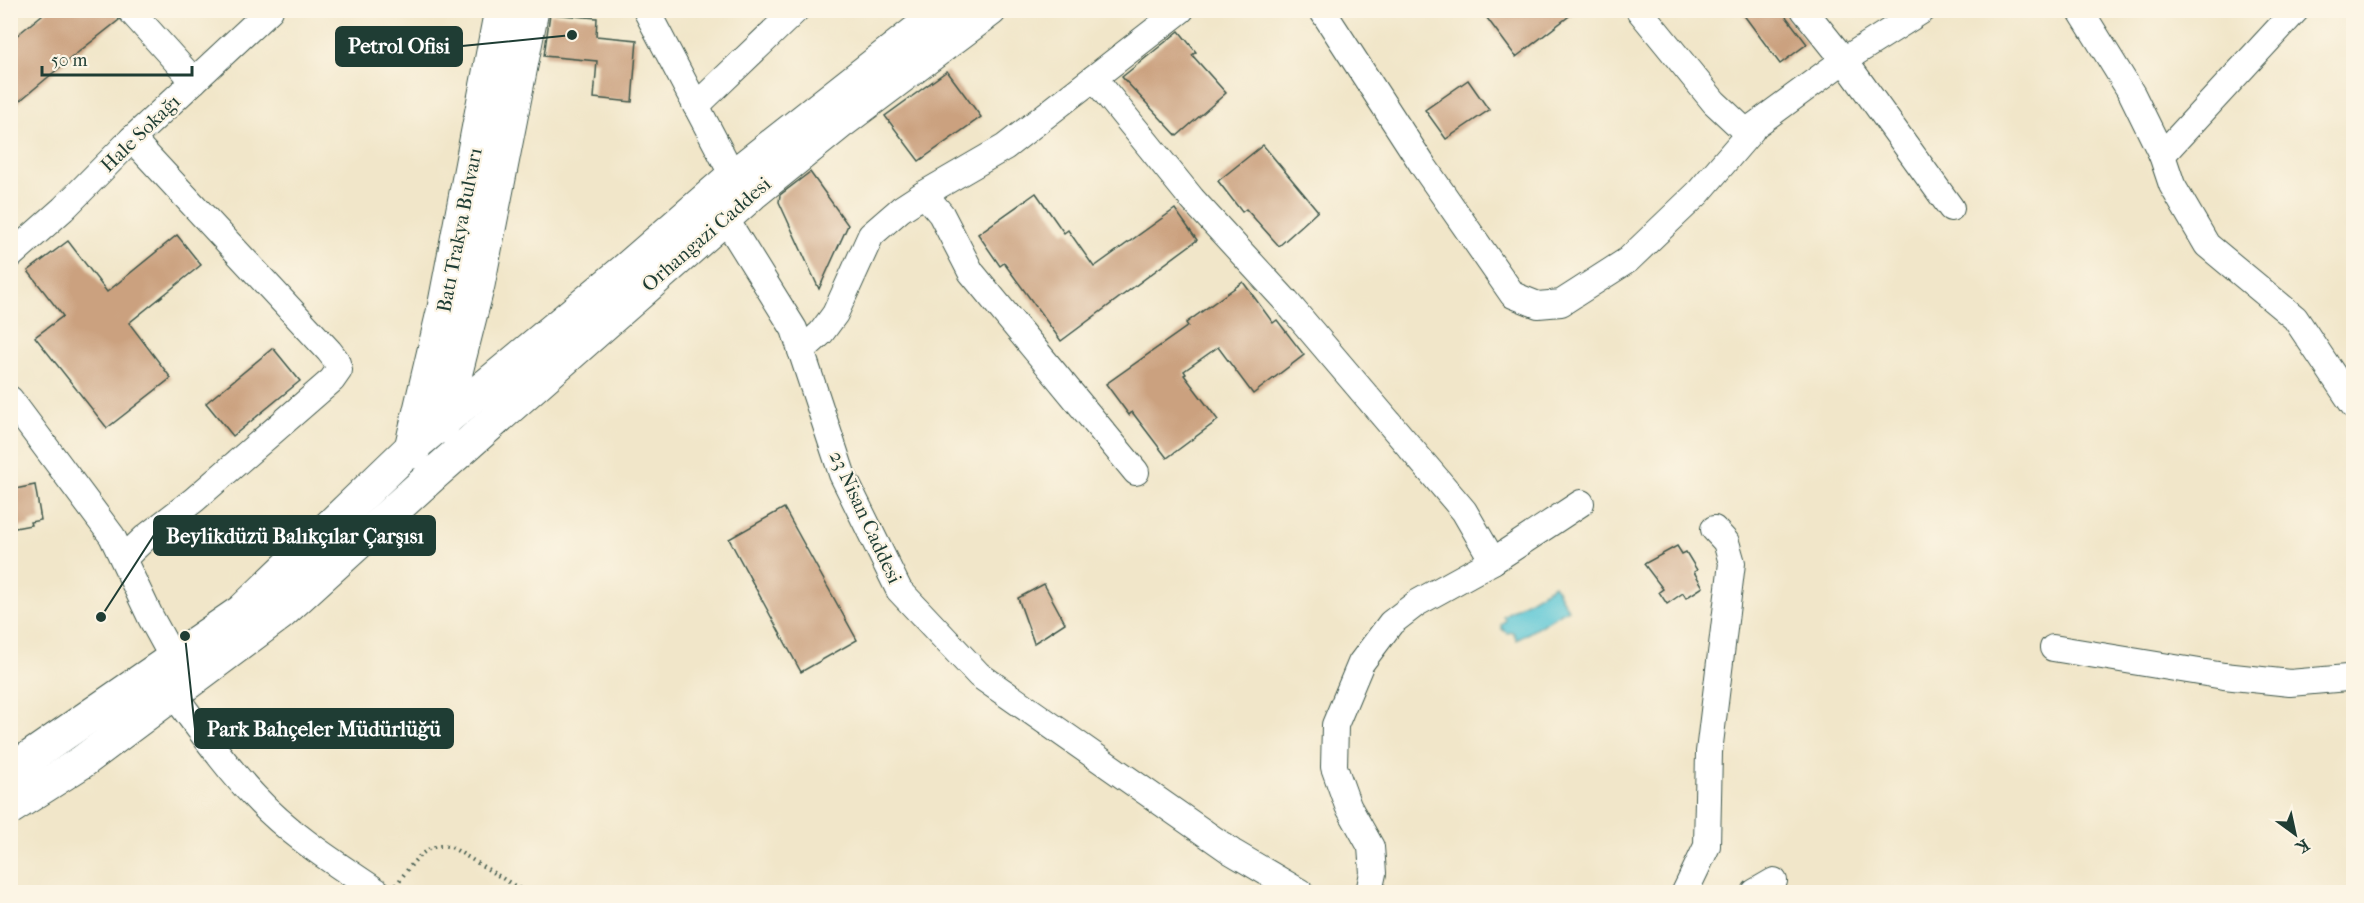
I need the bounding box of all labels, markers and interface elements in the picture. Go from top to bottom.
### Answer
callout: Petrol Ofisi [336,27,462,66]
text: Petrol Ofisi [348,34,451,58]
scale bar [42,39,192,77]
text: 50 m [51,50,88,71]
street label: Hale Sokağı [96,90,185,177]
street label: Batı Trakya Bulvarı [432,146,487,314]
street label: Orhangazi Caddesi [637,172,775,297]
street label: 23 Nisan Caddesi [825,447,906,587]
callout: Beylikdüzü Balıkçılar Çarşısı [154,516,435,555]
text: Beylikdüzü Balıkçılar Çarşısı [166,524,424,549]
callout: Park Bahçeler Müdürlüğü [195,709,453,748]
text: Park Bahçeler Müdürlüğü [207,717,441,742]
north arrow [2265,804,2325,864]
text: K [2292,835,2313,858]

